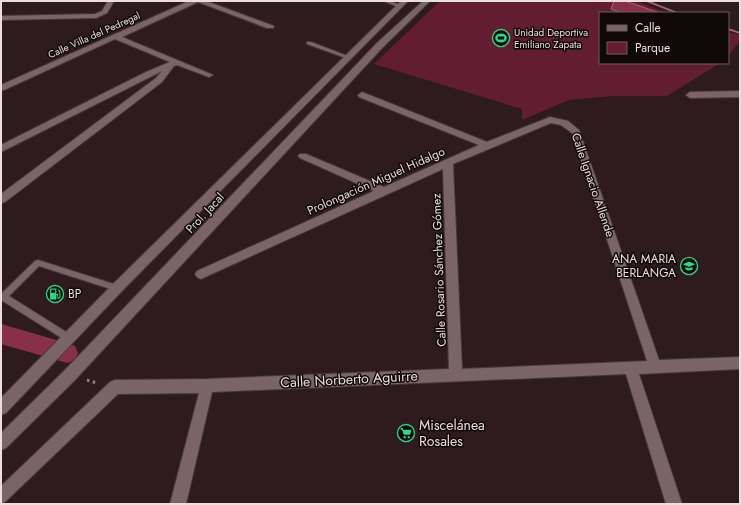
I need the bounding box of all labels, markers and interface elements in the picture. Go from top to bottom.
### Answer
street label: Calle Villa del Pedregal [46,8,142,62]
legend [599,12,729,64]
text: Calle [635,19,661,37]
place label: Unidad Deportiva Emiliano Zapata [514,25,588,52]
sports icon: Unidad Deportiva Emiliano Zapata [491,28,511,48]
text: Parque [635,39,670,57]
street label: Calle Ignacio Allende [567,130,619,240]
street label: Prolongación Miguel Hidalgo [304,142,448,220]
street label: Prol. Jacal [181,189,229,237]
street label: Calle Rosario Sánchez Gómez [427,193,451,347]
place label: ANA MARIA BERLANGA [612,250,676,282]
school or university icon: ANA MARIA BERLANGA [679,256,699,276]
fuel station icon: BP [45,284,65,304]
place label: BP [68,285,82,303]
street label: Calle Norberto Aguirre [280,365,418,393]
place label: Miscelánea Rosales [419,415,485,451]
supermarket icon: Miscelánea Rosales [396,423,416,443]

